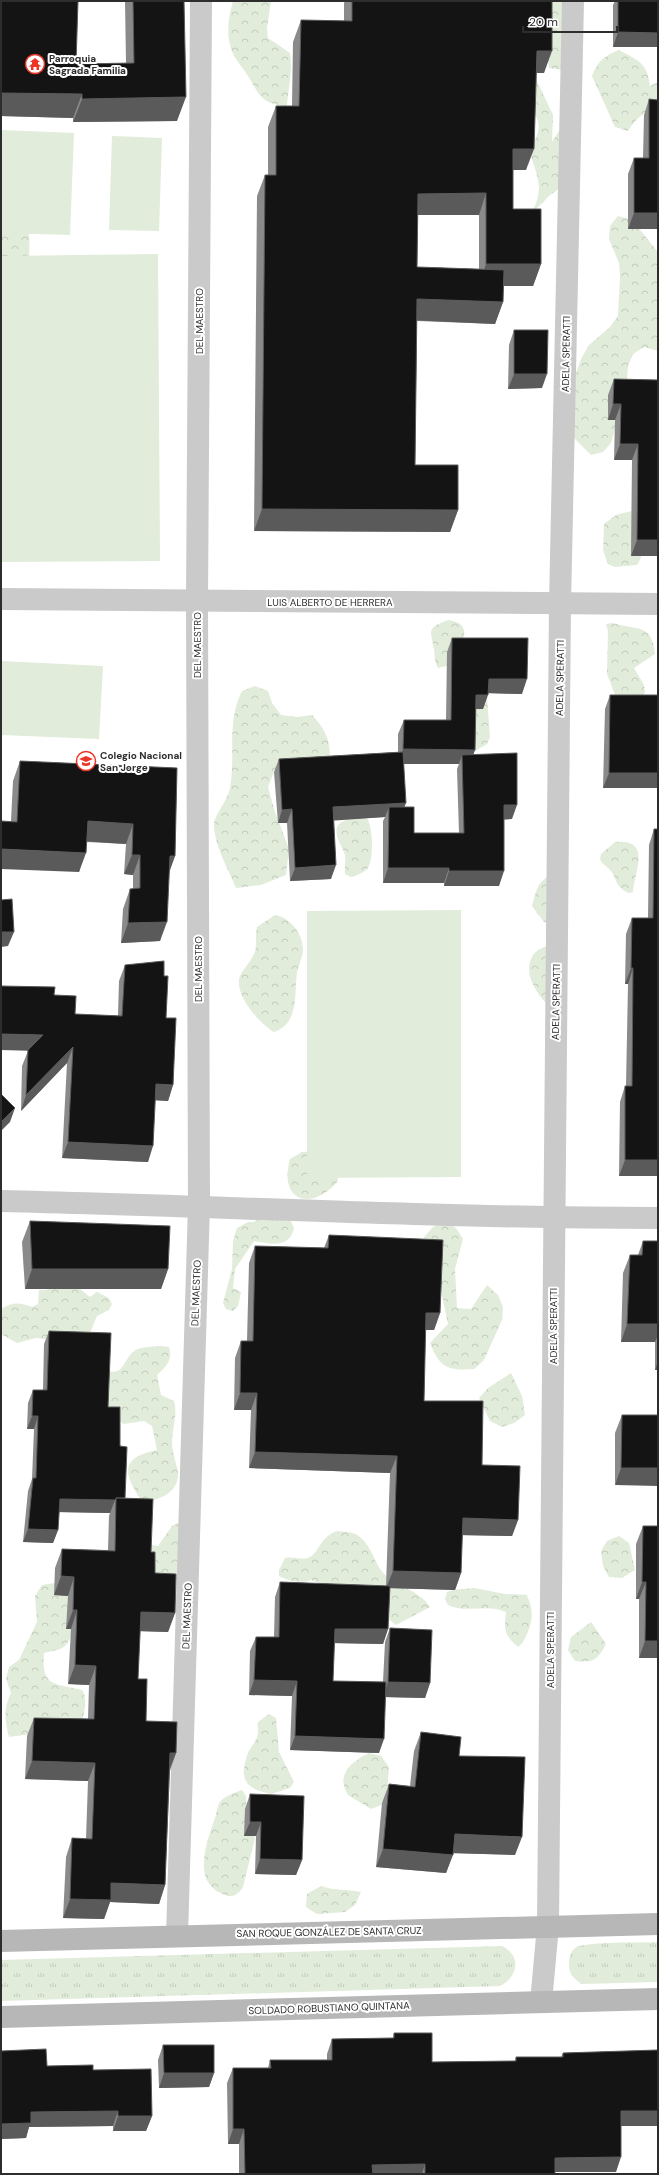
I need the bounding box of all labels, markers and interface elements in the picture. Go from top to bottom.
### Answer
scale bar [523,8,617,34]
text: 20 m [529,14,558,30]
place label: Parroquia Sagrada Familia [49,52,126,77]
temple icon: Parroquia Sagrada Familia [24,53,46,75]
street label: DEL MAESTRO [193,288,206,354]
street label: ADELA SPERATTI [559,316,573,392]
street label: LUIS ALBERTO DE HERRERA [267,596,393,609]
street label: DEL MAESTRO [191,612,204,678]
street label: ADELA SPERATTI [553,640,567,716]
place label: Colegio Nacional San Jorge [100,749,182,774]
school or university icon: Colegio Nacional San Jorge [75,750,97,772]
street label: DEL MAESTRO [192,936,205,1002]
street label: ADELA SPERATTI [549,964,563,1040]
street label: DEL MAESTRO [188,1260,204,1326]
street label: ADELA SPERATTI [547,1288,560,1364]
street label: DEL MAESTRO [179,1583,195,1649]
street label: ADELA SPERATTI [544,1612,557,1688]
street label: SAN ROQUE GONZÁLEZ DE SANTA CRUZ [236,1924,422,1940]
street label: SOLDADO ROBUSTIANO QUINTANA [248,1999,410,2017]

